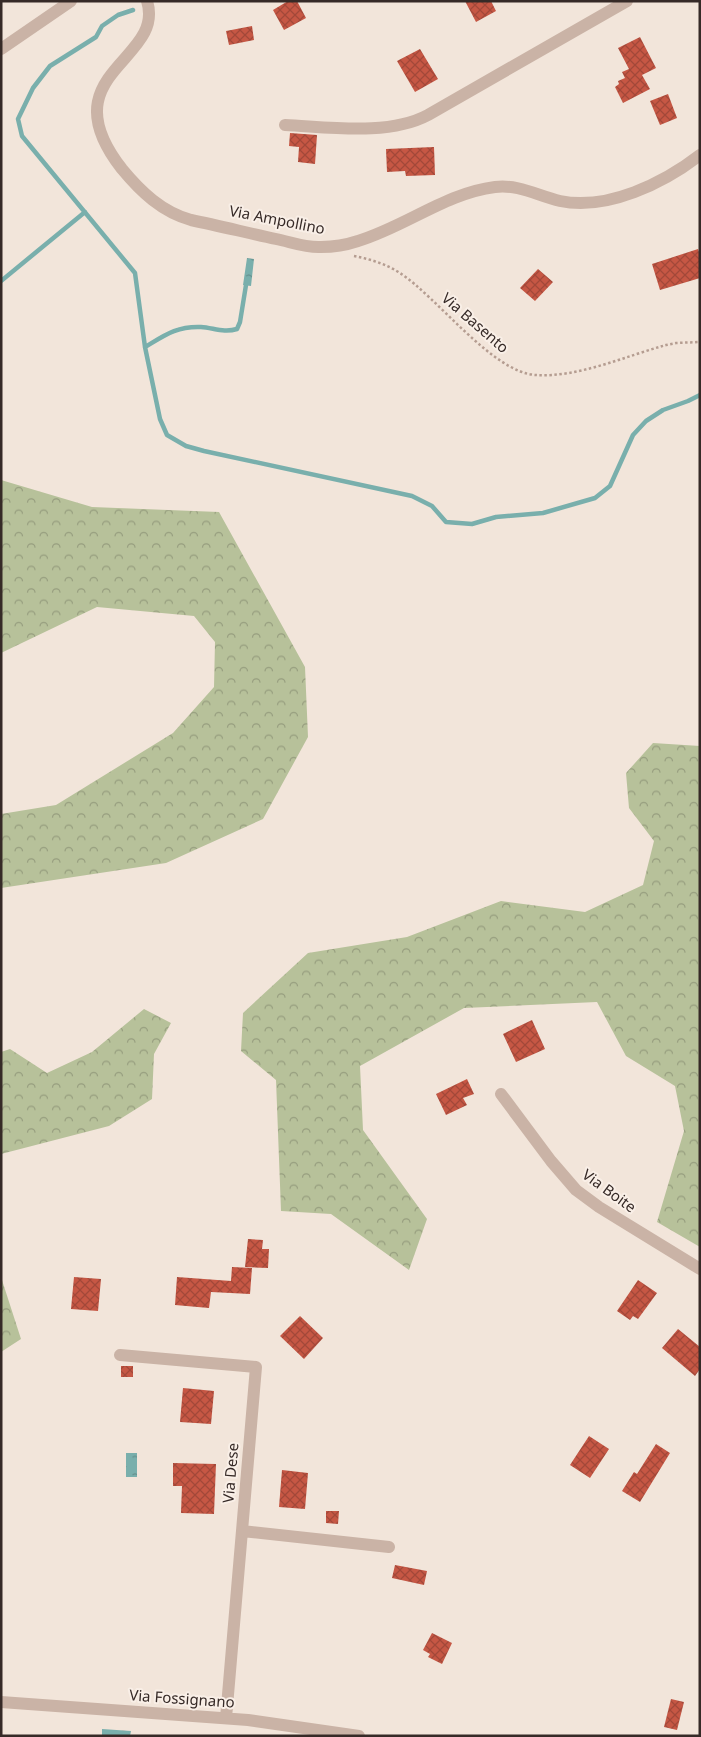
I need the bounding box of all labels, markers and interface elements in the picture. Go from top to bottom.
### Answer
street label: Via Ampollino [228,200,327,238]
street label: Via Basento [438,288,513,357]
street label: Via Boite [579,1164,640,1216]
street label: Via Dese [217,1442,243,1504]
street label: Via Fossignano [129,1684,235,1712]

